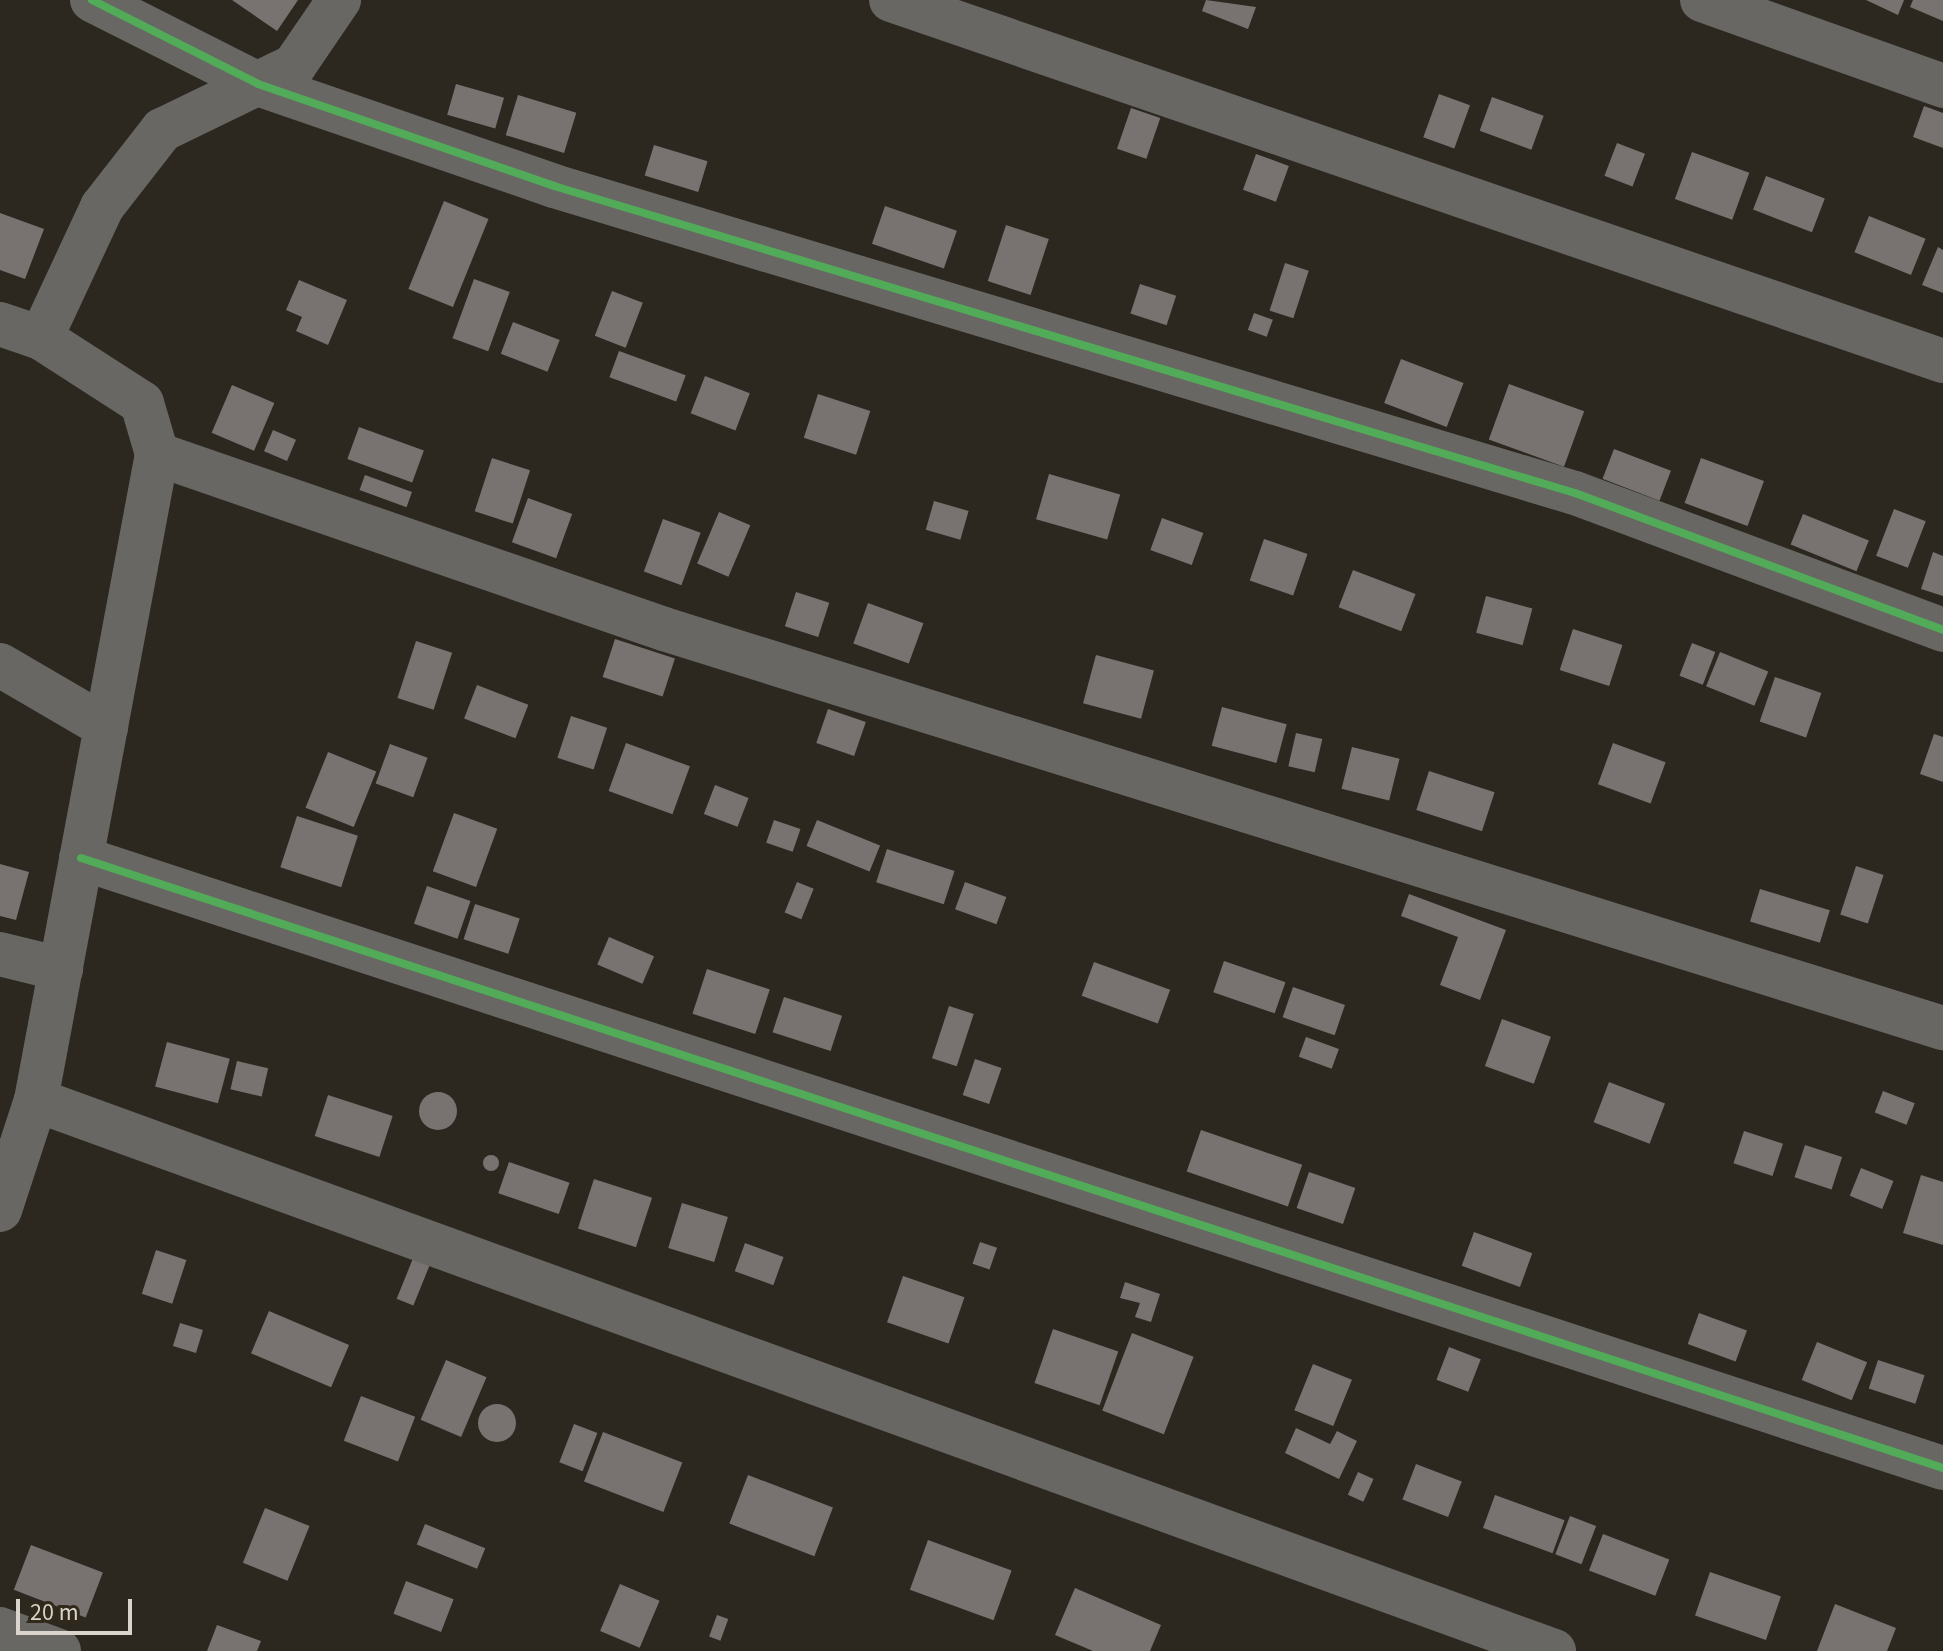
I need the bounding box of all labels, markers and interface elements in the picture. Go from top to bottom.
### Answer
scale bar [20,1583,136,1633]
text: 20 m [30,1595,79,1630]

